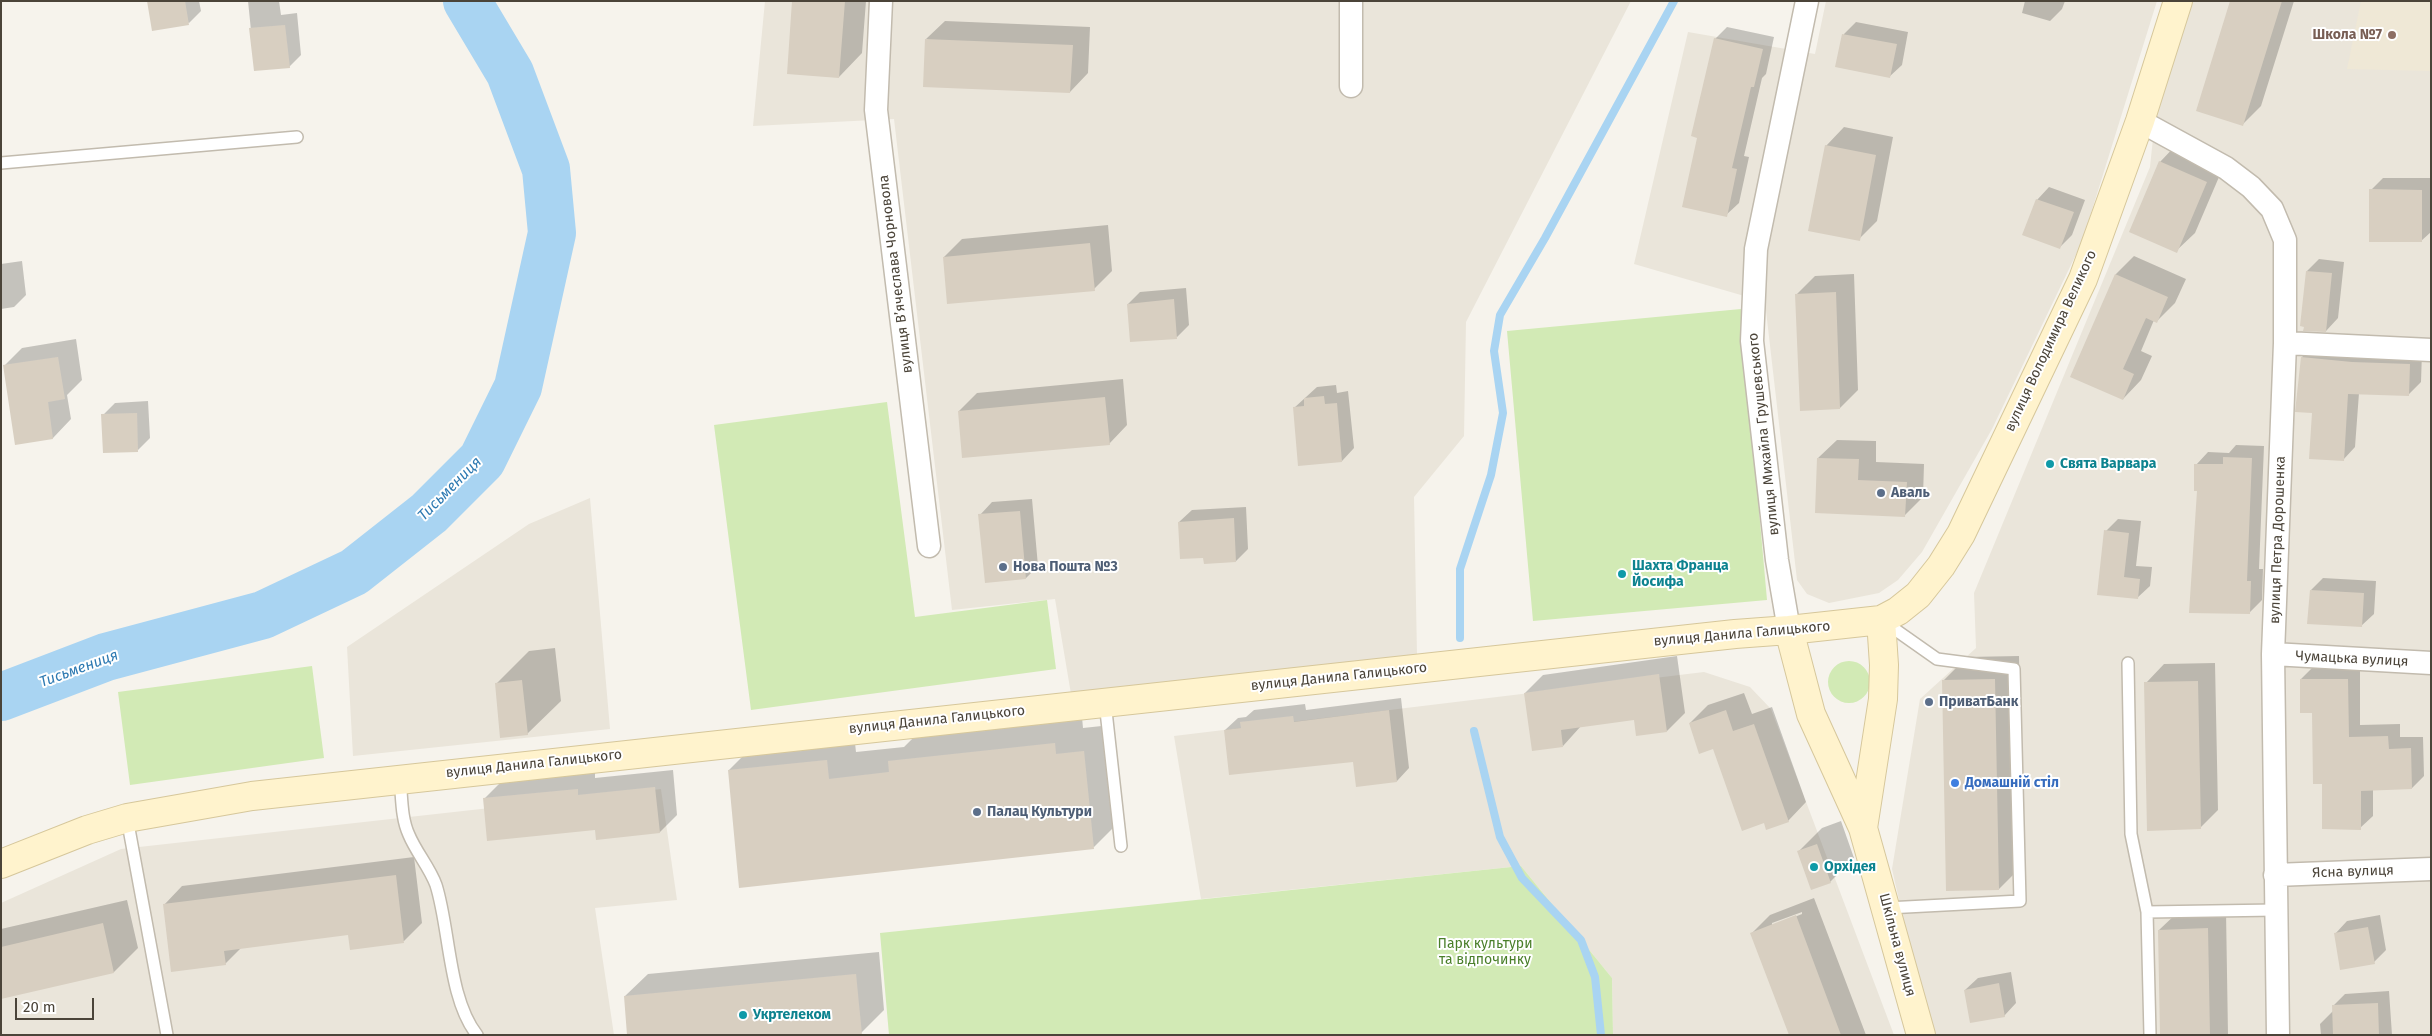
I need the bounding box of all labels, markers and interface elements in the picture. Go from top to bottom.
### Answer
place label: Школа №7 [2313,27,2382,43]
marker: Школа №7 [2386,29,2398,41]
street label: вулиця Вʼячеслава Чорновола [875,174,917,374]
street label: вулиця Володимира Великого [2001,248,2101,434]
street label: вулиця Михайла Грушевського [1745,332,1783,536]
water label: Тисьмениця [414,453,486,525]
place label: Свята Варвара [2060,456,2156,472]
street label: вулиця Петра Дорошенка [2267,456,2289,624]
marker: Свята Варвара [2044,458,2056,470]
place label: Аваль [1891,485,1930,501]
marker: Аваль [1875,487,1887,499]
place label: Шахта Франца Йосифа [1632,558,1729,590]
place label: Нова Пошта №3 [1013,559,1118,575]
marker: Нова Пошта №3 [997,561,1009,573]
marker: Шахта Франца Йосифа [1616,568,1628,580]
street label: вулиця Данила Галицького [1653,618,1831,650]
water label: Тисьмениця [37,646,121,692]
street label: Чумацька вулиця [2295,648,2409,670]
street label: вулиця Данила Галицького [1250,659,1428,695]
place label: ПриватБанк [1939,694,2018,710]
marker: ПриватБанк [1923,696,1935,708]
street label: вулиця Данила Галицького [848,702,1026,738]
street label: вулиця Данила Галицького [445,746,623,782]
place label: Домашній стіл [1965,775,2059,791]
marker: Домашній стіл [1949,777,1961,789]
place label: Палац Культури [987,804,1092,820]
marker: Палац Культури [971,806,983,818]
place label: Орхідея [1824,859,1876,875]
marker: Орхідея [1808,861,1820,873]
street label: Ясна вулиця [2312,862,2394,882]
street label: Шкільна вулиця [1875,892,1919,998]
park label: Парк культури та відпочинку [1437,936,1533,969]
scale bar [18,988,96,1020]
text: 20 m [23,998,56,1016]
place label: Укртелеком [753,1007,831,1023]
marker: Укртелеком [737,1009,749,1021]

